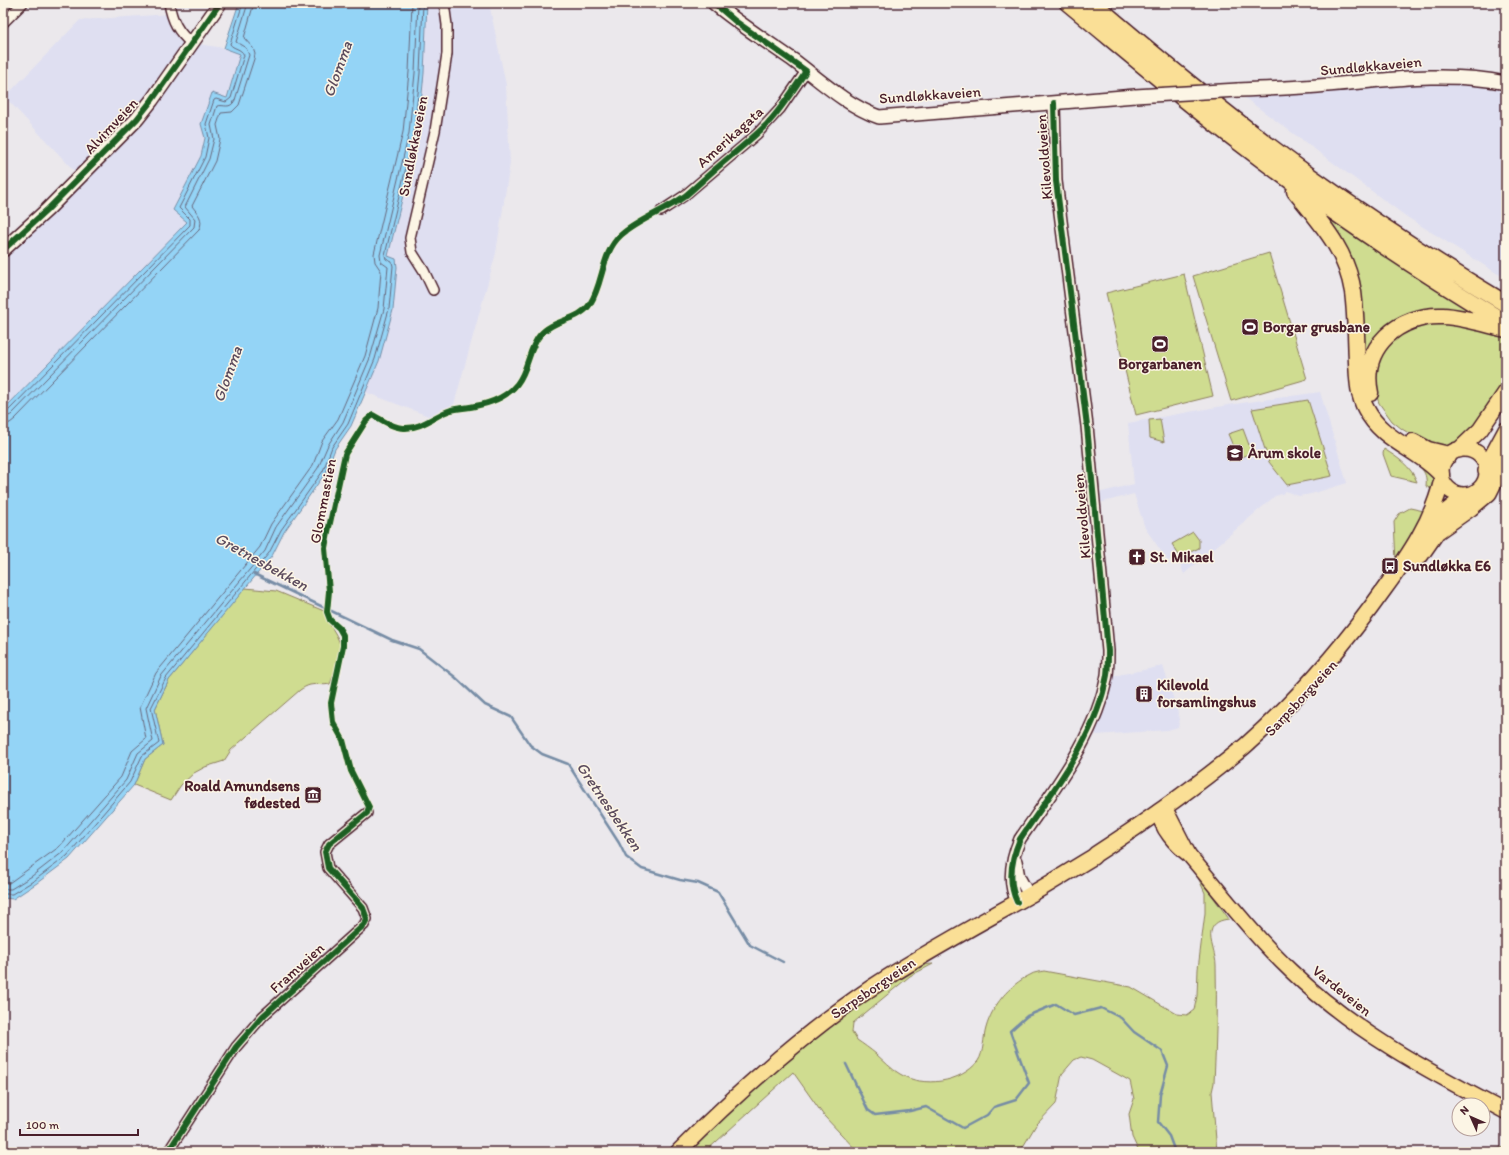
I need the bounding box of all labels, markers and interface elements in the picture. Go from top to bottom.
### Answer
water label: Glomma [319,38,357,100]
street label: Sundløkkaveien [1319,53,1423,79]
street label: Sundløkkaveien [879,82,982,108]
street label: Alvimveien [80,94,142,158]
street label: Sundløkkaveien [394,94,432,198]
street label: Amerikagata [693,102,767,171]
street label: Kilevoldveien [1032,113,1056,200]
sports icon: Borgar grusbane [1240,317,1260,337]
place label: Borgar grusbane [1263,318,1370,337]
sports icon: Borgarbanen [1150,334,1170,354]
water label: Glomma [209,343,247,405]
place label: Borgarbanen [1118,355,1202,374]
school or university icon: Årum skole [1225,443,1245,463]
place label: Årum skole [1247,443,1321,462]
street label: Glommastien [306,457,340,545]
street label: Kilevoldveien [1069,472,1095,559]
water label: Gretnesbekken [212,528,312,595]
church icon: St. Mikael [1127,547,1147,567]
place label: St. Mikael [1150,548,1214,566]
bus stop icon: Sundløkka E6 [1380,556,1400,576]
place label: Sundløkka E6 [1403,557,1491,575]
street label: Sarpsborgveien [1261,656,1341,740]
place label: Kilevold forsamlingshus [1157,676,1257,712]
building icon: Kilevold forsamlingshus [1134,684,1154,704]
water label: Gretnesbekken [573,758,647,855]
place label: Roald Amundsens fødested [184,777,301,812]
museum icon: Roald Amundsens fødested [303,785,323,805]
street label: Framveien [266,939,328,997]
street label: Sarpsborgveien [827,953,919,1023]
street label: Vardeveien [1309,962,1376,1021]
north arrow [1451,1097,1491,1137]
text: N [1457,1103,1472,1118]
scale bar [20,1111,138,1137]
text: 100 m [26,1118,59,1132]

